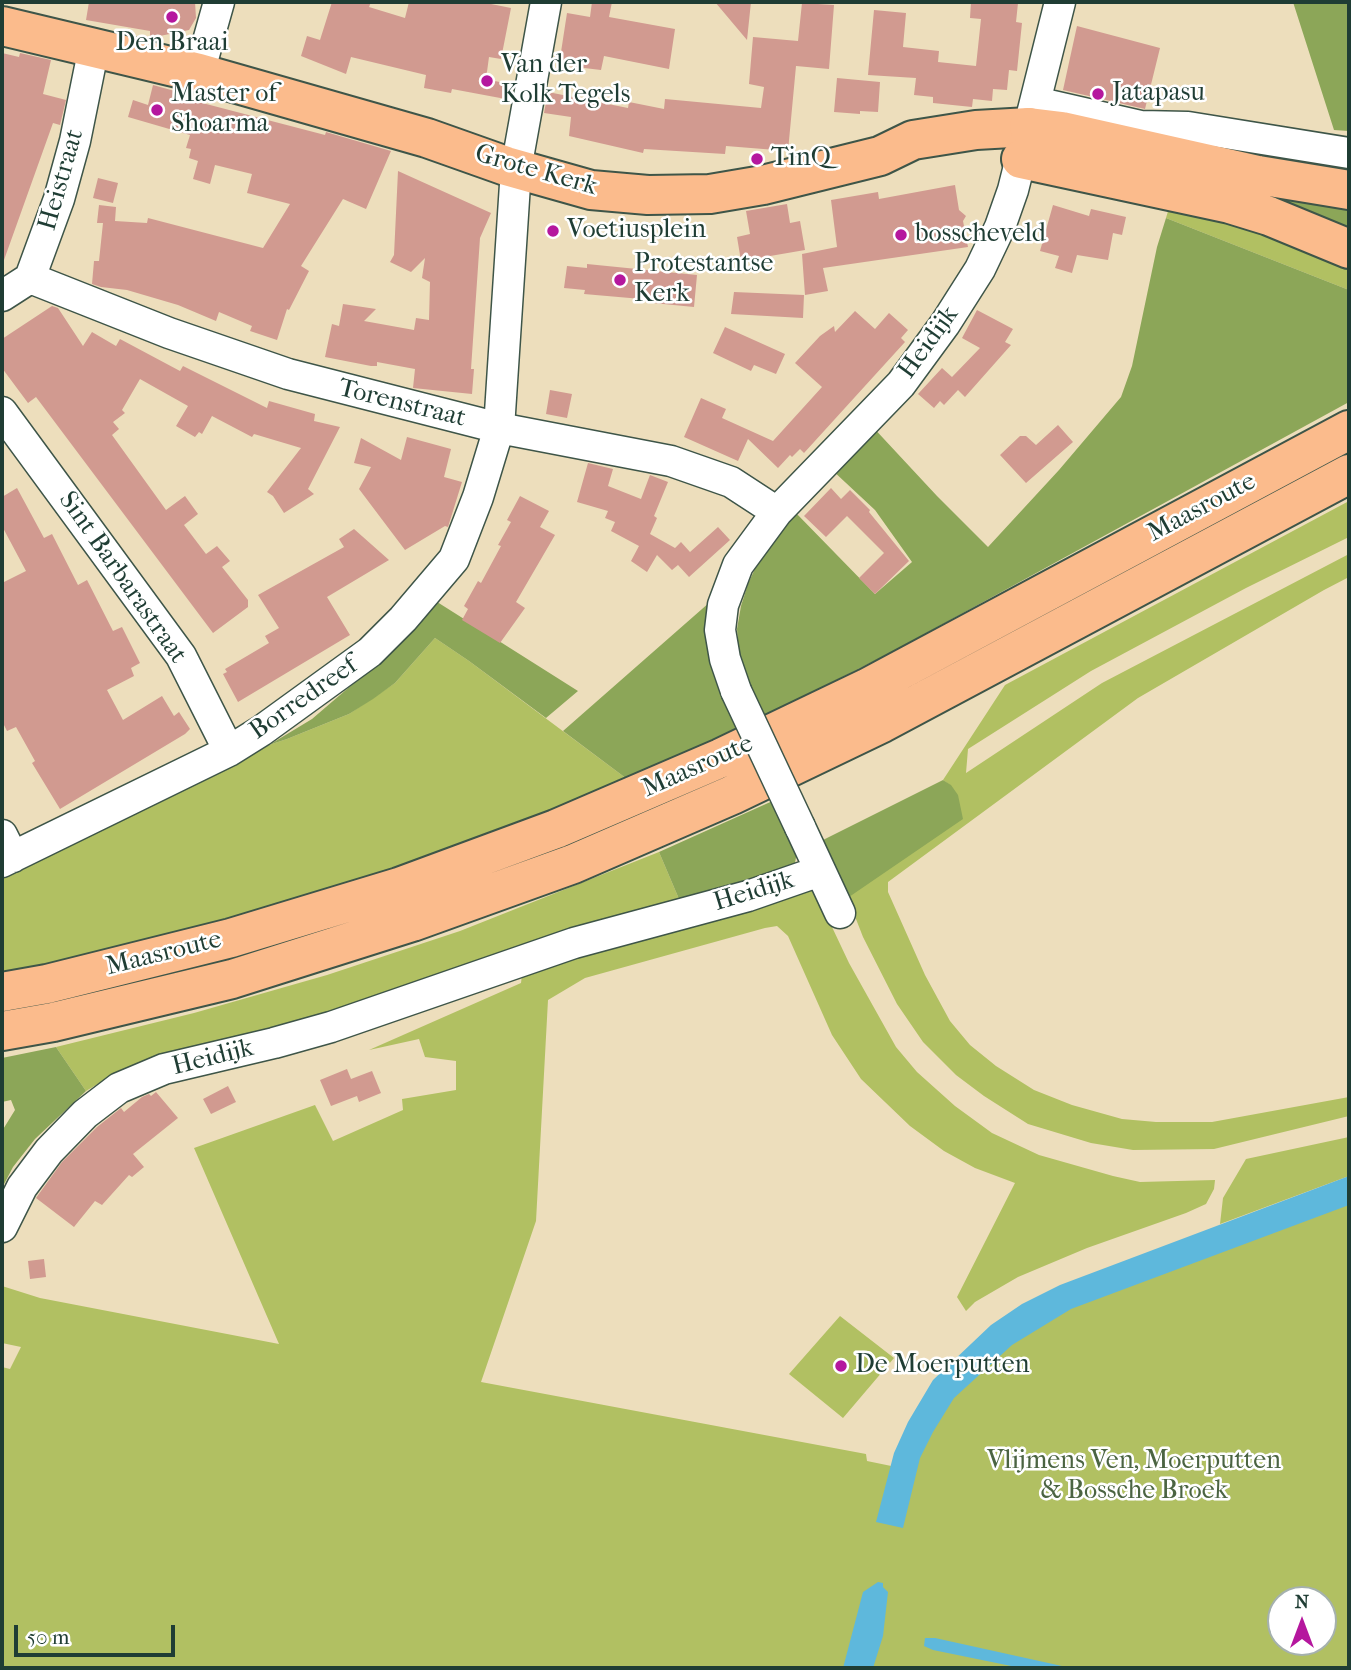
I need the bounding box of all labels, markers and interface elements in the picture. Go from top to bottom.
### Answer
marker: Den Braai [164,9,180,25]
place label: Den Braai [115,28,229,60]
place label: Van der Kolk Tegels [501,50,630,112]
marker: Van der Kolk Tegels [479,73,495,89]
place label: Jatapasu [1112,78,1205,110]
place label: Master of Shoarma [171,79,277,140]
marker: Jatapasu [1090,86,1106,102]
marker: Master of Shoarma [149,102,165,118]
street label: Heistraat [33,126,91,234]
street label: Grote Kerk [471,139,601,203]
place label: TinQ [771,143,831,175]
marker: TinQ [749,151,765,167]
place label: Voetiusplein [567,215,706,247]
place label: bosscheveld [915,219,1046,251]
marker: Voetiusplein [545,223,561,239]
marker: bosscheveld [893,227,909,243]
place label: Protestantse Kerk [634,249,773,310]
marker: Protestantse Kerk [612,272,628,288]
street label: Heidijk [892,301,966,385]
street label: Torenstraat [335,373,469,435]
street label: Maasroute [1143,467,1261,549]
street label: Sint Barbarastraat [51,486,193,670]
street label: Borredreef [244,651,364,747]
street label: Maasroute [638,729,758,805]
street label: Heidijk [710,865,798,919]
street label: Maasroute [103,925,225,983]
street label: Heidijk [169,1033,257,1083]
place label: De Moerputten [855,1350,1030,1382]
marker: De Moerputten [833,1358,849,1374]
park label: Vlijmens Ven, Moerputten & Bossche Broek [987,1446,1281,1508]
north arrow [1267,1586,1337,1656]
text: N [1295,1591,1309,1613]
scale bar [18,1610,178,1654]
text: 50 m [27,1625,70,1649]

